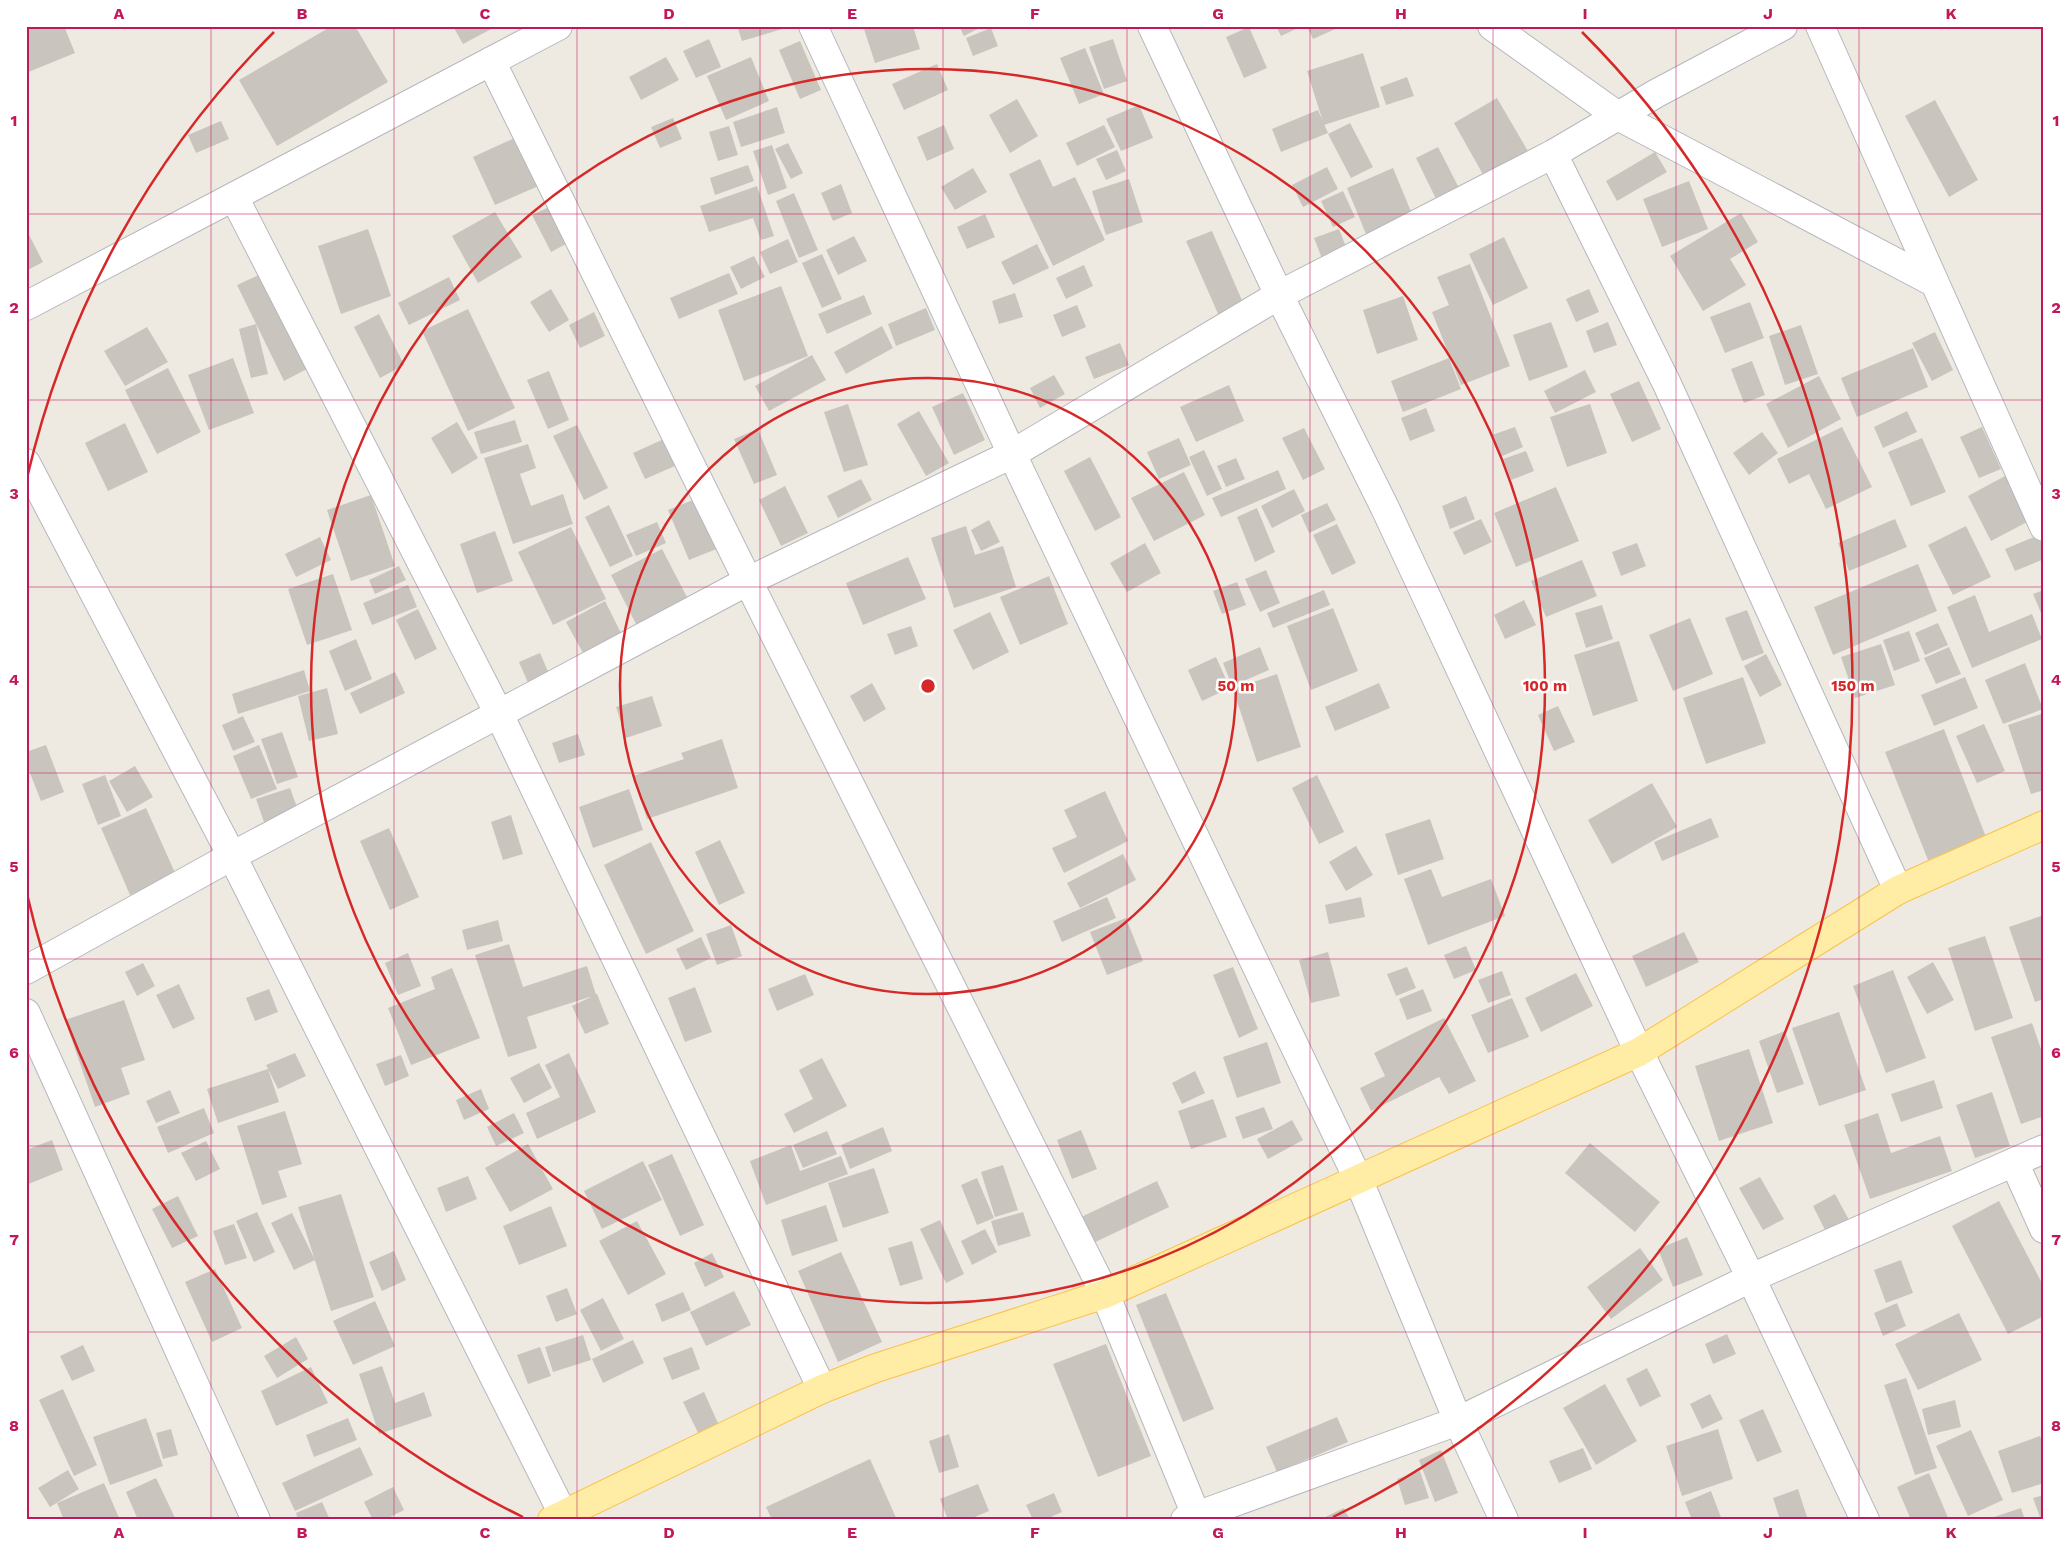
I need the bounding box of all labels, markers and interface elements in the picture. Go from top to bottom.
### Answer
text: A [114,4,125,23]
text: B [297,4,308,23]
text: C [480,4,491,23]
text: D [663,4,675,23]
text: E [847,4,857,23]
text: F [1030,4,1040,23]
text: G [1212,4,1224,23]
text: H [1395,4,1407,23]
text: I [1582,4,1588,23]
text: J [1763,4,1773,23]
text: K [1945,4,1957,23]
text: 1 [11,111,17,130]
text: 1 [2053,111,2059,130]
text: 2 [9,298,19,317]
text: 2 [2051,298,2061,317]
text: 3 [9,484,19,503]
text: 3 [2051,484,2061,503]
text: 4 [9,670,19,689]
text: 4 [2051,670,2061,689]
centre of rings [919,677,937,695]
text: 50 m [1218,677,1254,695]
text: 100 m [1523,677,1567,695]
text: 150 m [1831,677,1875,695]
text: 5 [9,857,19,876]
text: 5 [2051,857,2061,876]
text: 6 [9,1043,19,1062]
text: 6 [2051,1043,2061,1062]
text: 7 [9,1230,19,1249]
text: 7 [2051,1230,2061,1249]
text: 8 [9,1416,19,1435]
text: 8 [2051,1416,2061,1435]
text: A [114,1523,125,1542]
text: B [297,1523,308,1542]
text: C [480,1523,491,1542]
text: D [663,1523,675,1542]
text: E [847,1523,857,1542]
text: F [1030,1523,1040,1542]
text: G [1212,1523,1224,1542]
text: H [1395,1523,1407,1542]
text: I [1582,1523,1588,1542]
text: J [1763,1523,1773,1542]
text: K [1945,1523,1957,1542]

